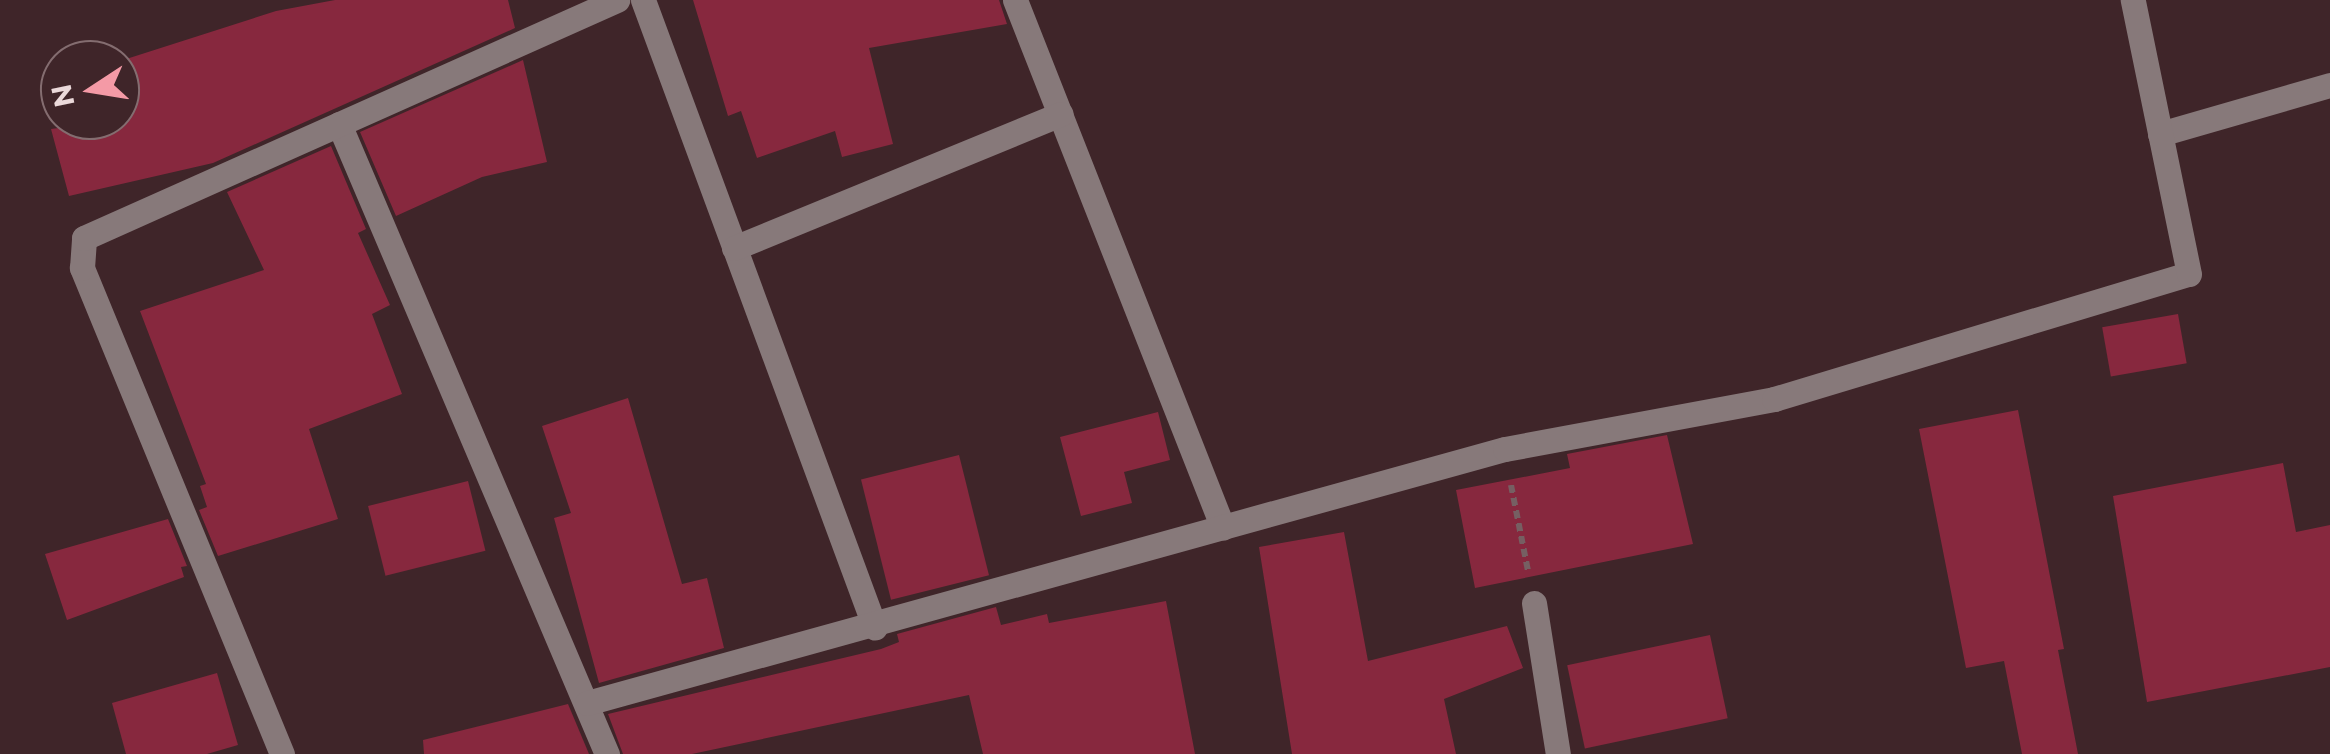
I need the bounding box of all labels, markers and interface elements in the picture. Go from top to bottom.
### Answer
north arrow [40,40,140,140]
text: N [44,81,82,110]

